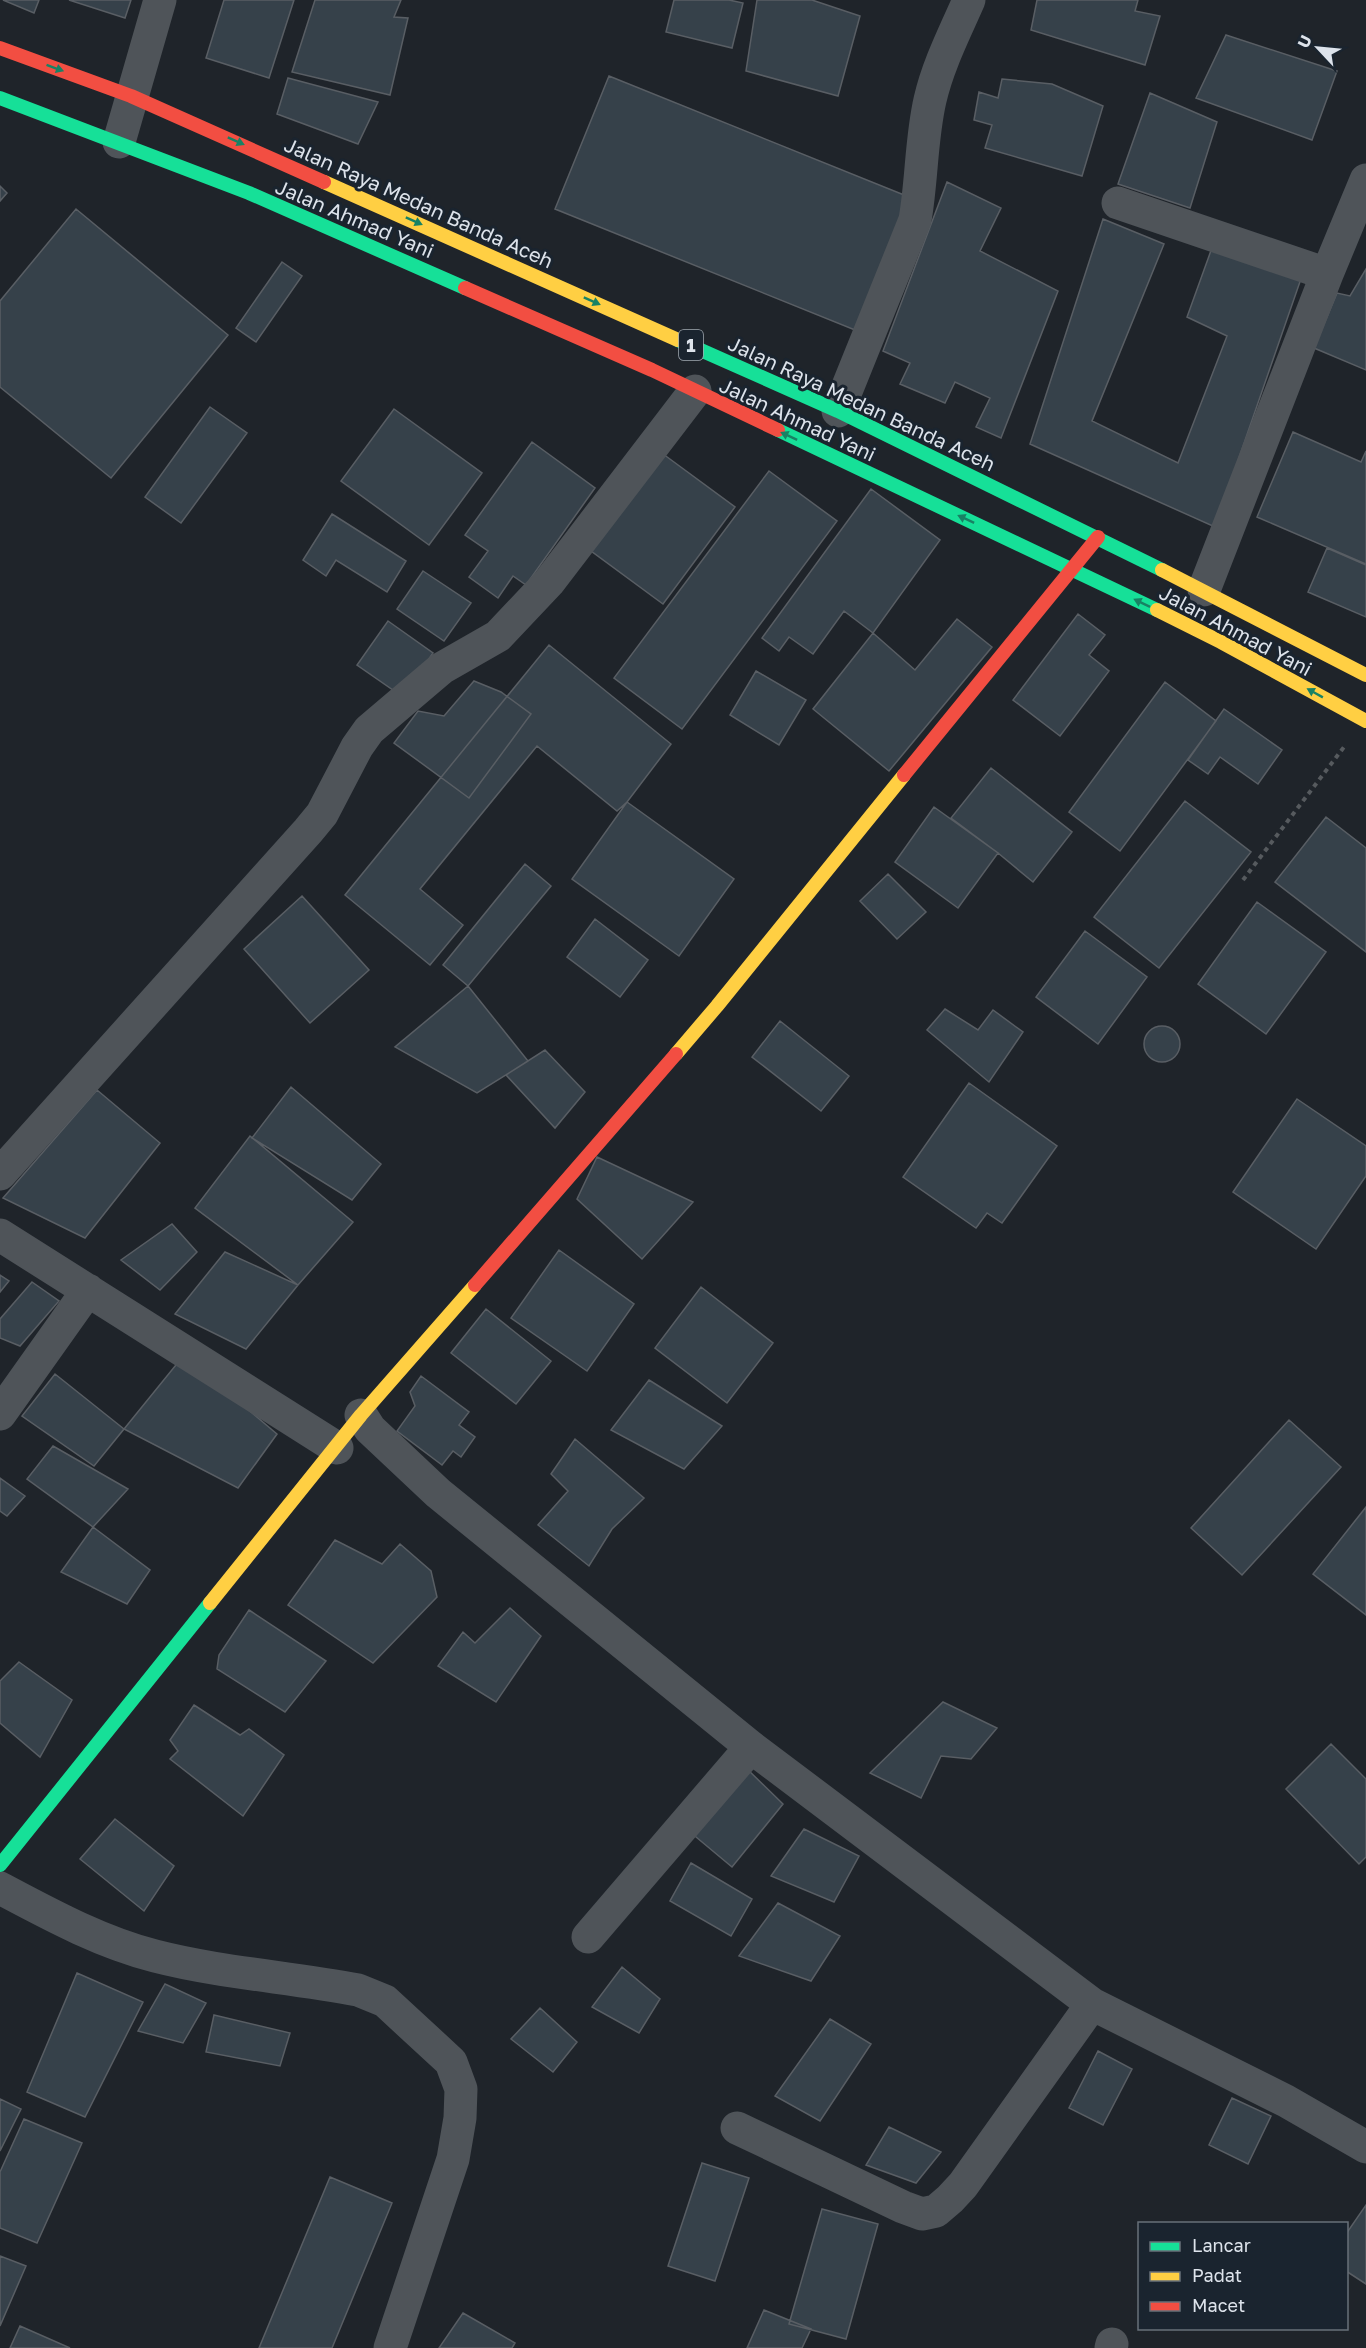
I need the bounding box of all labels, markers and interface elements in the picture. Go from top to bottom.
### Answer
north arrow [1288,18,1348,78]
text: U [1293,32,1316,51]
one-way arrow [46,64,64,74]
street label: Jalan Raya Medan Banda Aceh [281,132,557,272]
one-way arrow [227,137,244,146]
street label: Jalan Ahmad Yani [272,174,438,262]
one-way arrow [405,216,423,226]
one-way arrow [583,296,600,305]
road number: 1 [679,330,703,360]
street label: Jalan Raya Medan Banda Aceh [725,330,999,476]
street label: Jalan Ahmad Yani [716,372,880,466]
one-way arrow [781,432,798,441]
one-way arrow [957,515,974,524]
street label: Jalan Ahmad Yani [1156,580,1316,680]
one-way arrow [1133,598,1150,608]
one-way arrow [1306,688,1323,698]
legend [1138,2222,1348,2330]
text: Lancar [1192,2234,1251,2256]
text: Padat [1192,2264,1242,2286]
text: Macet [1192,2294,1245,2316]

